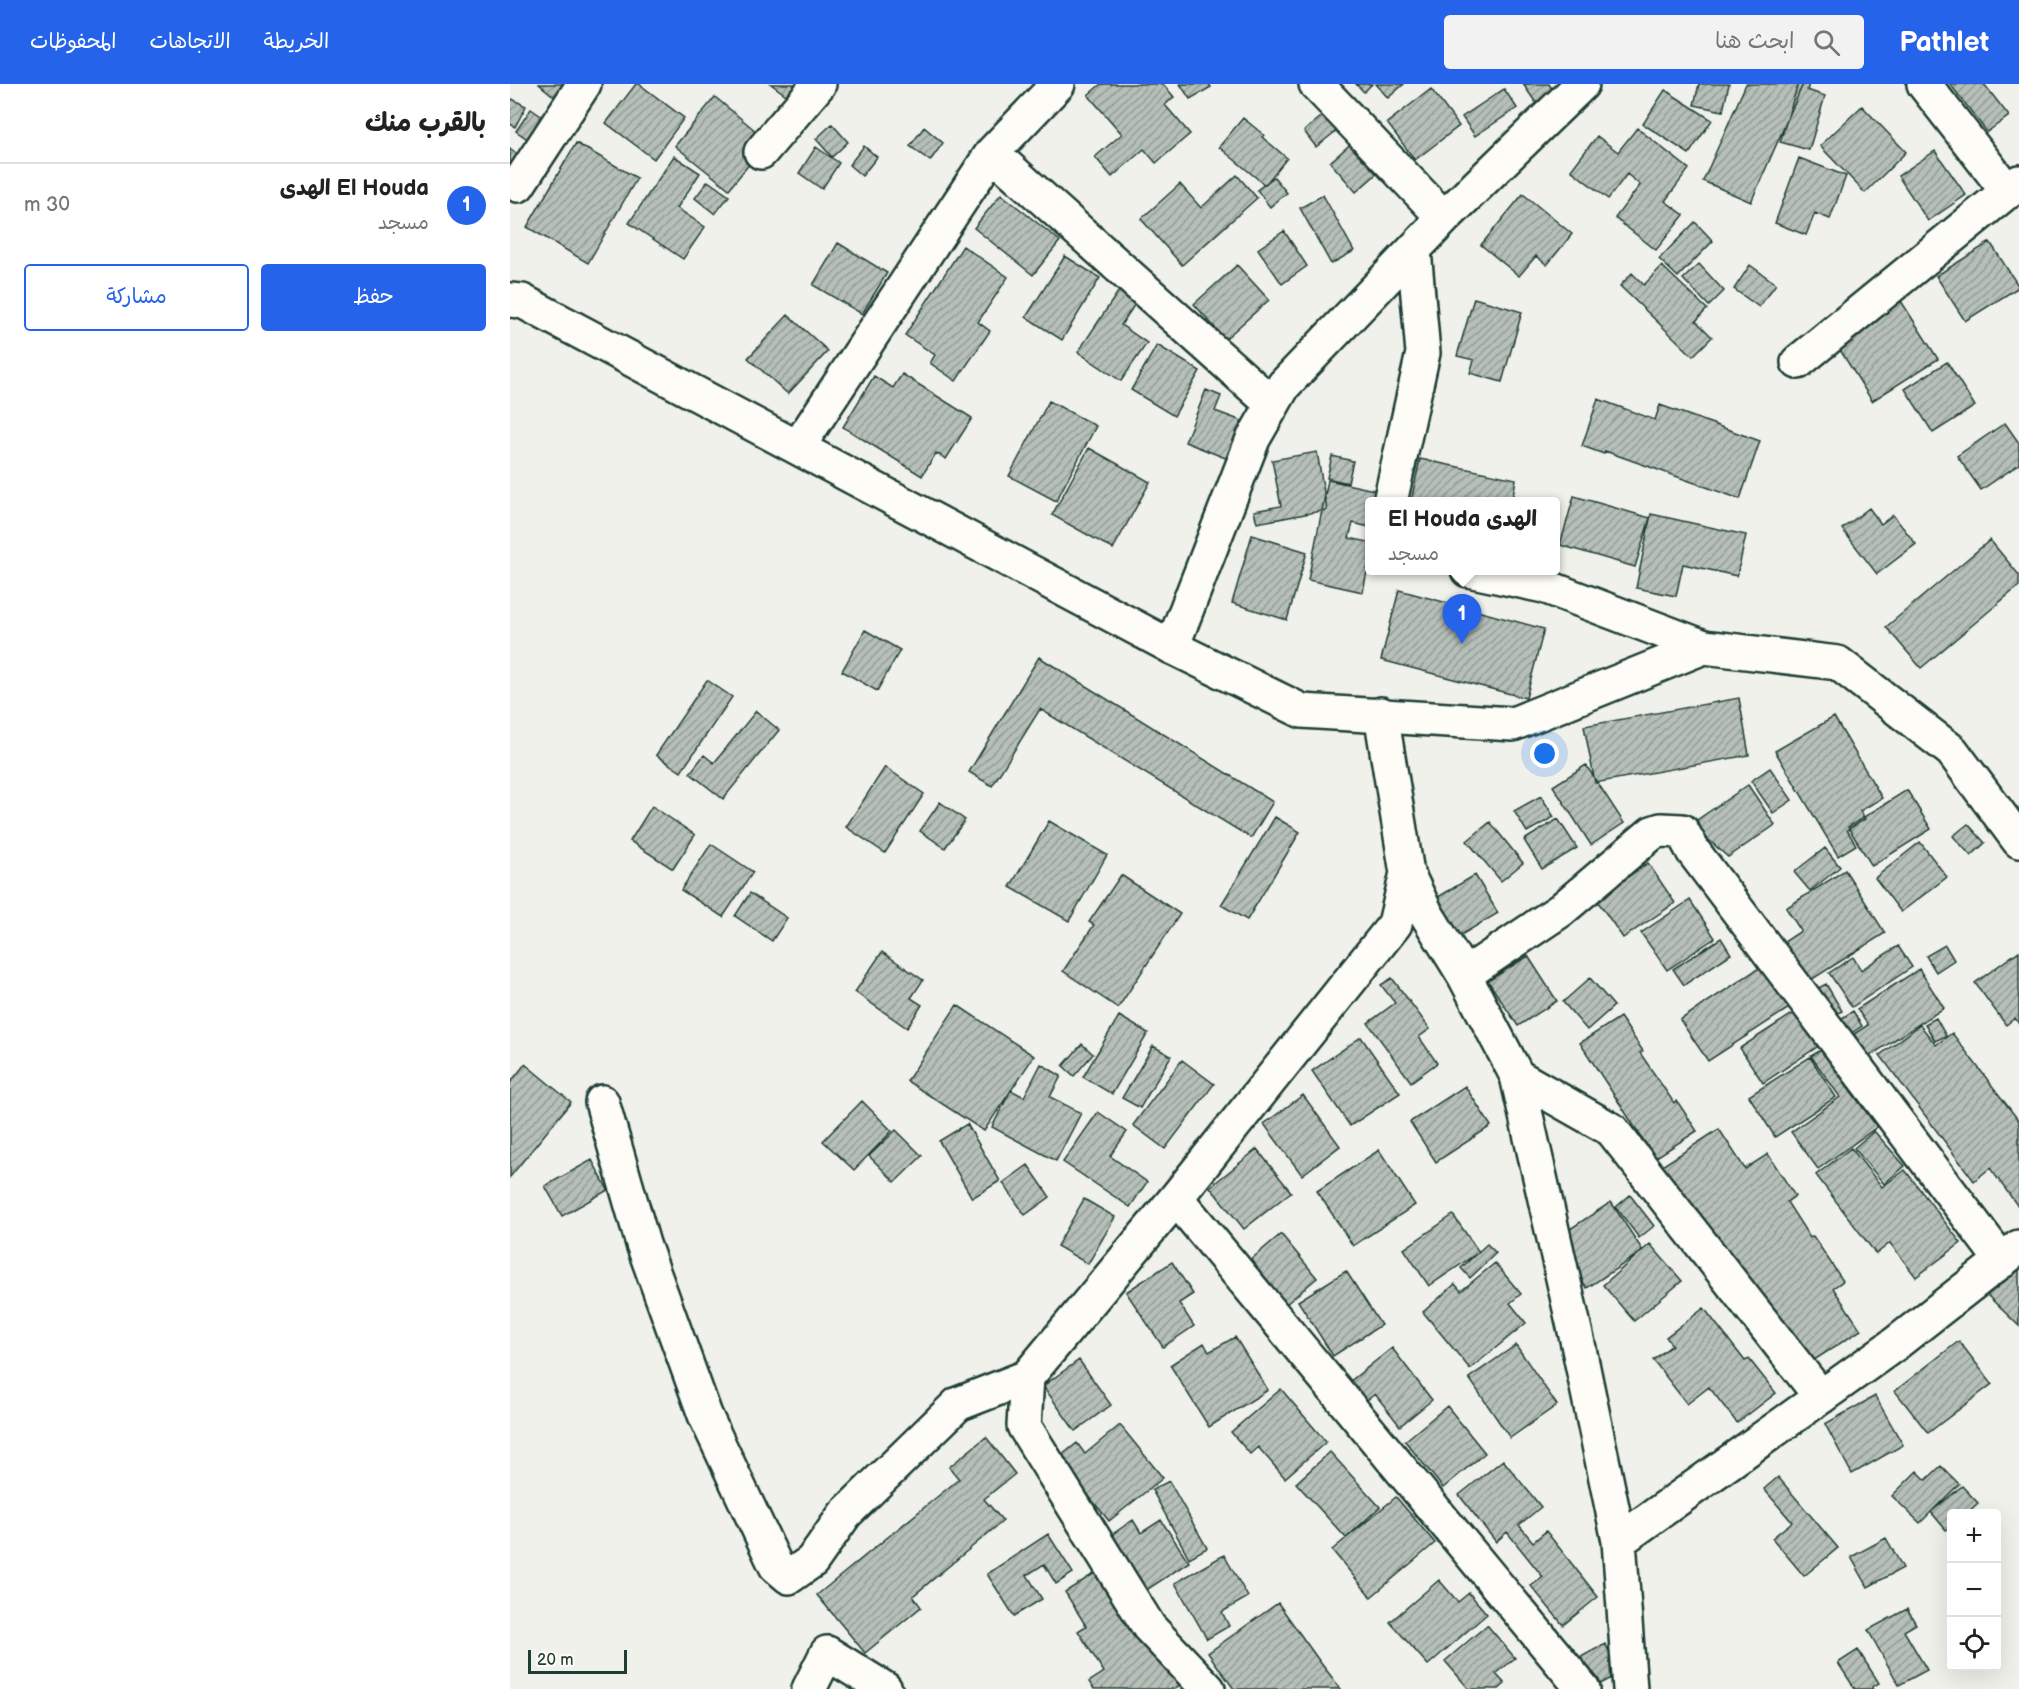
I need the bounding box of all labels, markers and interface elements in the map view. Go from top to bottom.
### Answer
search box [1444,15,1864,69]
icon: search [1810,26,1843,59]
text: Pathlet [1900,26,1989,59]
text: ابحث هنا [1715,28,1795,55]
text: المحفوظات [30,29,116,54]
text: الاتجاهات [149,29,231,54]
text: الخريطة [264,29,329,54]
text: بالقرب منك [365,108,486,139]
text: El Houda الهدى [280,175,429,202]
text: 30 m [24,193,70,217]
text: 1 [462,193,471,217]
text: مسجد [378,211,429,235]
button: مشاركة [24,264,249,331]
button: حفظ [261,264,486,331]
popup [1365,497,1560,575]
text: El Houda الهدى [1388,506,1537,533]
text: مسجد [1388,542,1439,566]
pin: 1 [1442,594,1482,644]
your location [1530,739,1559,768]
map controls [1947,1509,2001,1671]
button: + [1947,1509,2001,1563]
button: − [1947,1563,2001,1617]
button: locate [1947,1617,2001,1671]
scale bar [528,1647,627,1674]
text: 20 m [537,1651,573,1670]

